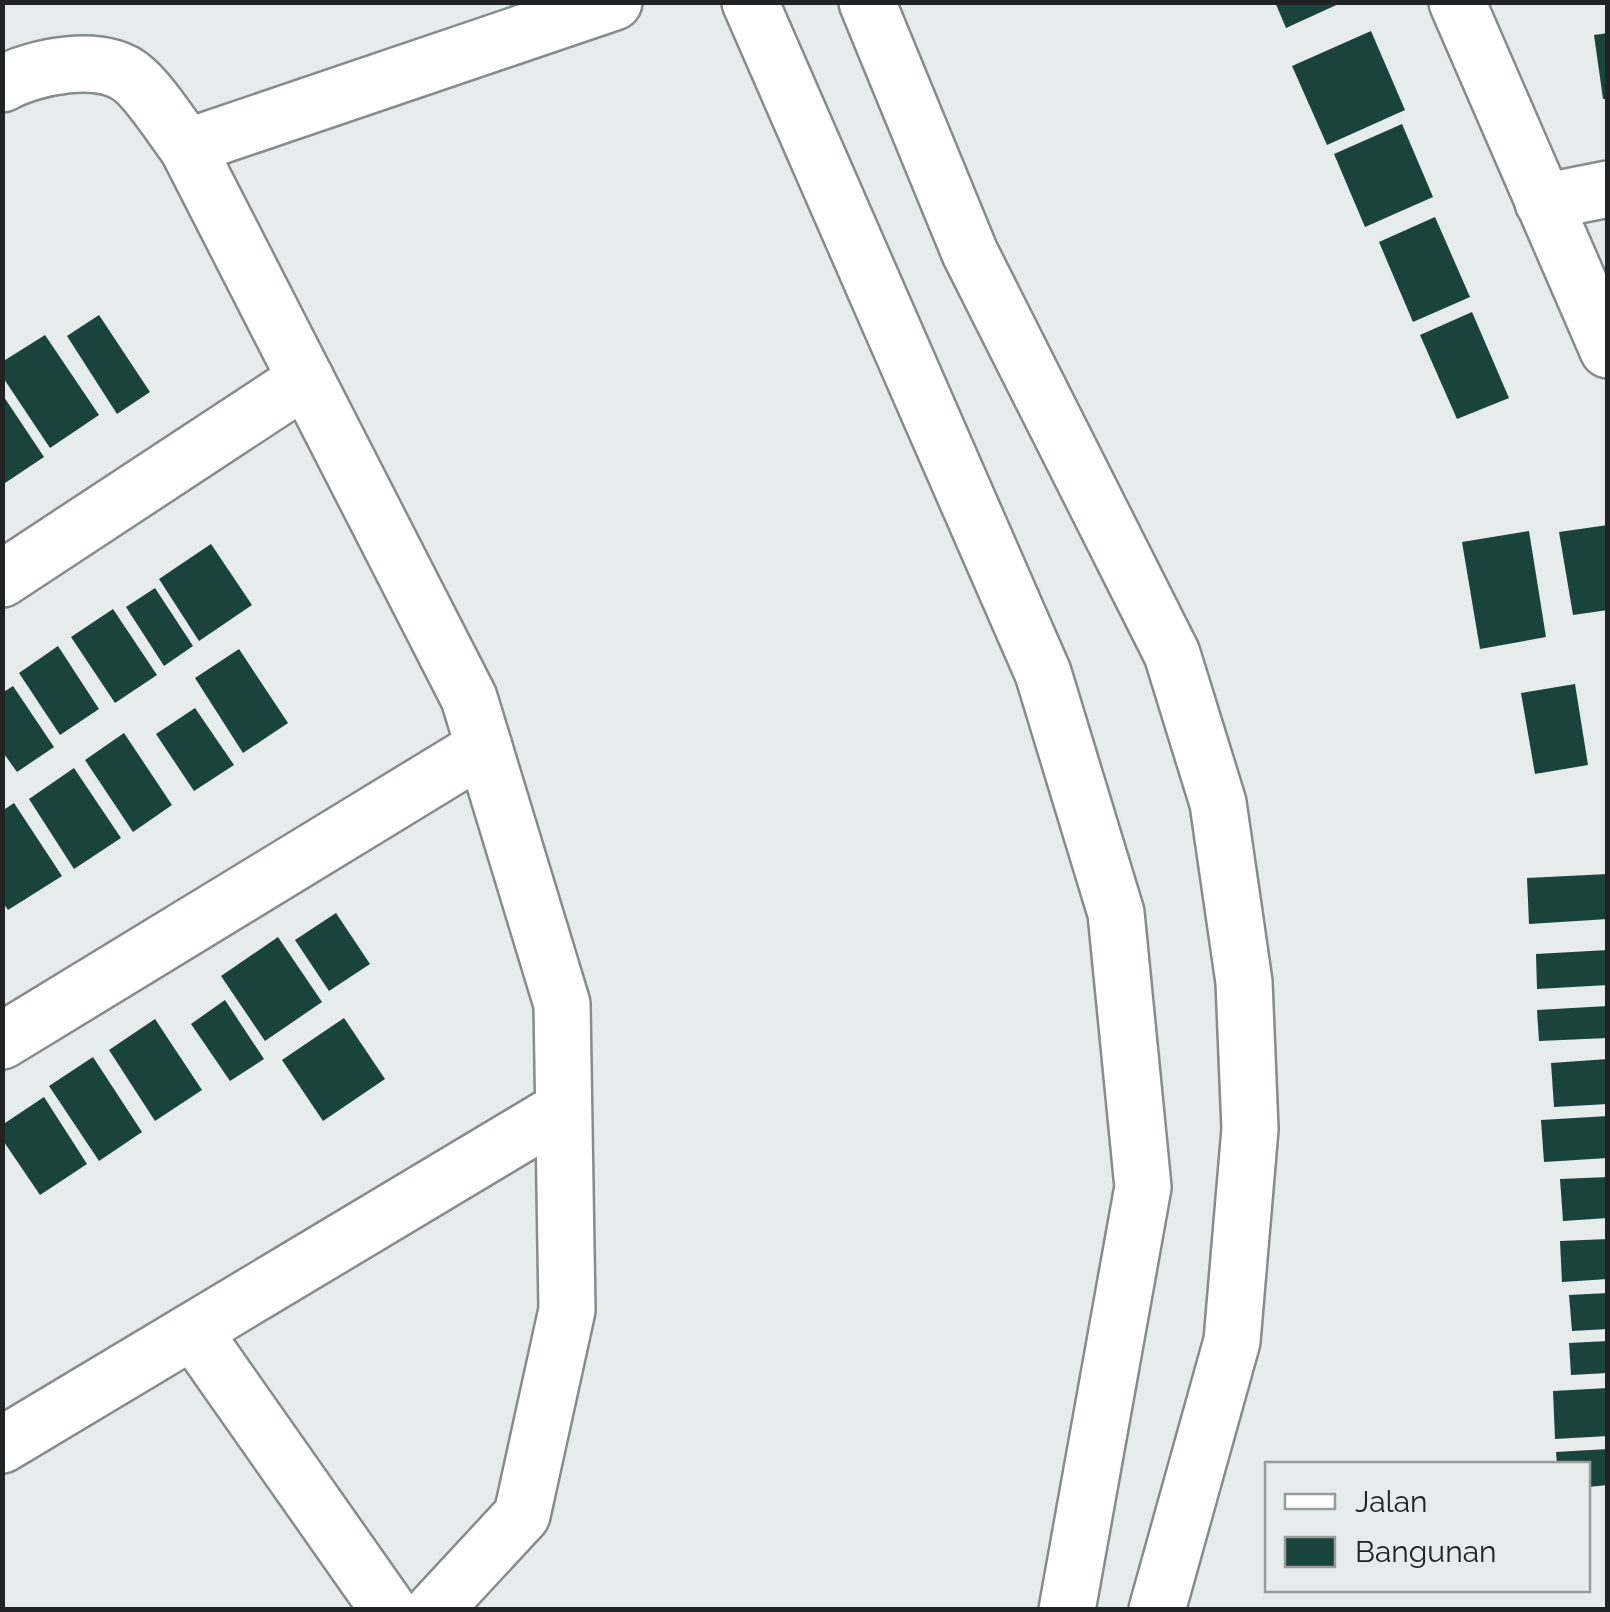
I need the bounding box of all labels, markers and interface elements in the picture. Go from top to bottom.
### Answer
legend [1265,1462,1590,1592]
text: Jalan [1355,1484,1428,1519]
text: Bangunan [1355,1534,1497,1569]

